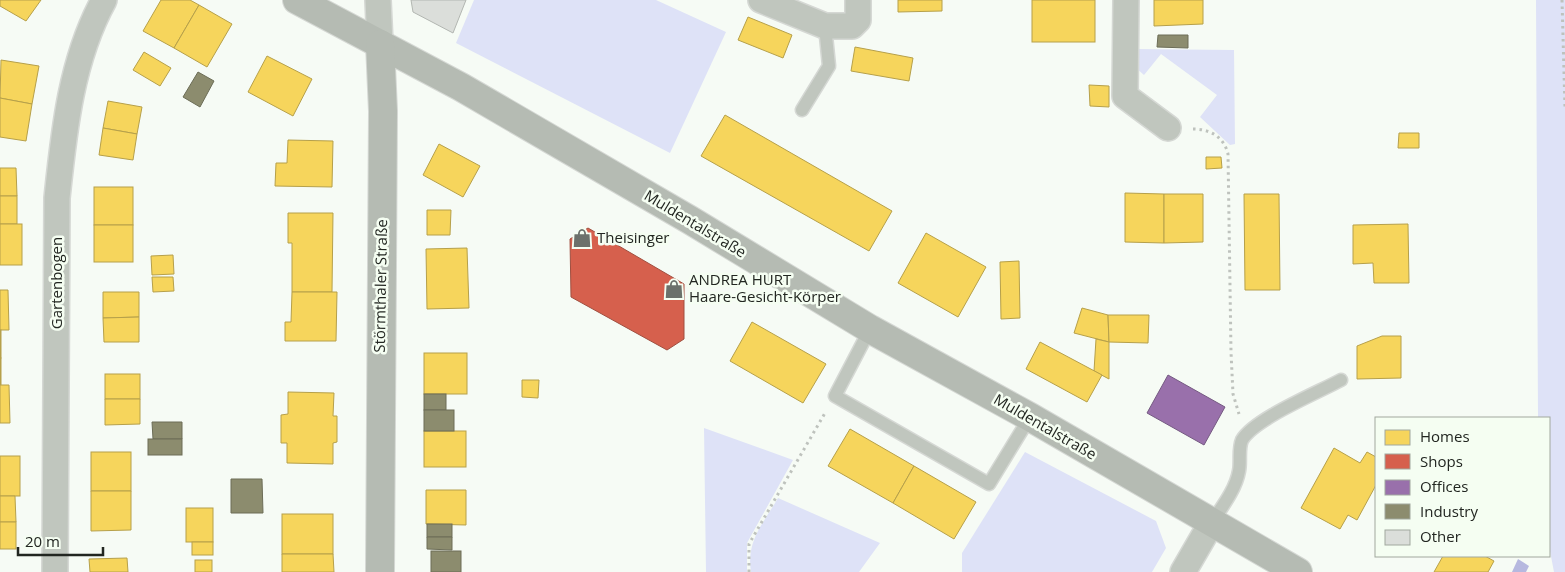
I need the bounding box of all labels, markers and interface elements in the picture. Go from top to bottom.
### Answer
street label: Muldentalstraße [641,185,750,261]
street label: Störmthaler Straße [369,219,391,353]
shop icon: Theisinger [571,227,593,249]
place label: Theisinger [597,227,670,247]
street label: Gartenbogen [46,237,66,329]
place label: ANDREA HURT Haare-Gesicht-Körper [689,269,841,306]
shop icon: ANDREA HURT Haare-Gesicht-Körper [663,278,685,300]
street label: Muldentalstraße [991,389,1100,464]
legend [1375,417,1550,557]
text: Homes [1420,426,1470,446]
text: Shops [1420,451,1463,471]
text: Offices [1420,476,1468,496]
text: Industry [1420,501,1478,521]
scale bar [18,524,102,556]
text: Other [1420,526,1461,546]
text: 20 m [25,531,60,551]

